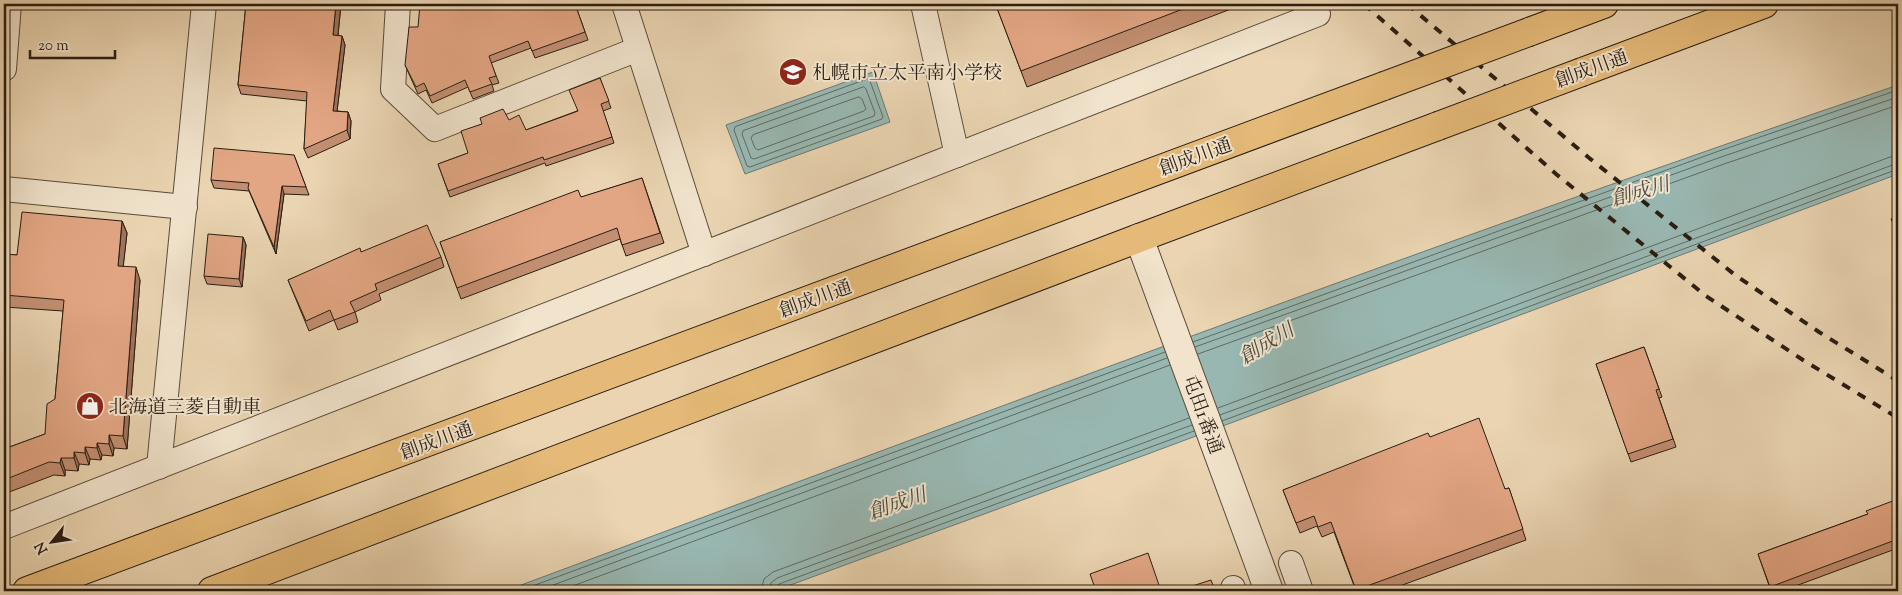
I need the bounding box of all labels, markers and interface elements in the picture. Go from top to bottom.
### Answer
scale bar [30,28,115,60]
text: 20 m [38,36,69,57]
street label: 創成川通 [1552,45,1632,96]
school or university icon: 札幌市立太平南小学校 [778,57,808,87]
place label: 札幌市立太平南小学校 [812,61,1002,88]
street label: 創成川通 [1156,133,1236,184]
water label: 創成川 [1608,171,1675,216]
street label: 創成川通 [776,275,856,326]
water label: 創成川 [1234,316,1302,373]
street label: 屯田1番通 [1175,371,1228,458]
shop icon: 北海道三菱自動車 [75,391,105,421]
place label: 北海道三菱自動車 [109,395,261,422]
street label: 創成川通 [397,417,477,468]
water label: 創成川 [865,481,933,529]
north arrow [28,518,78,568]
text: N [31,538,54,557]

